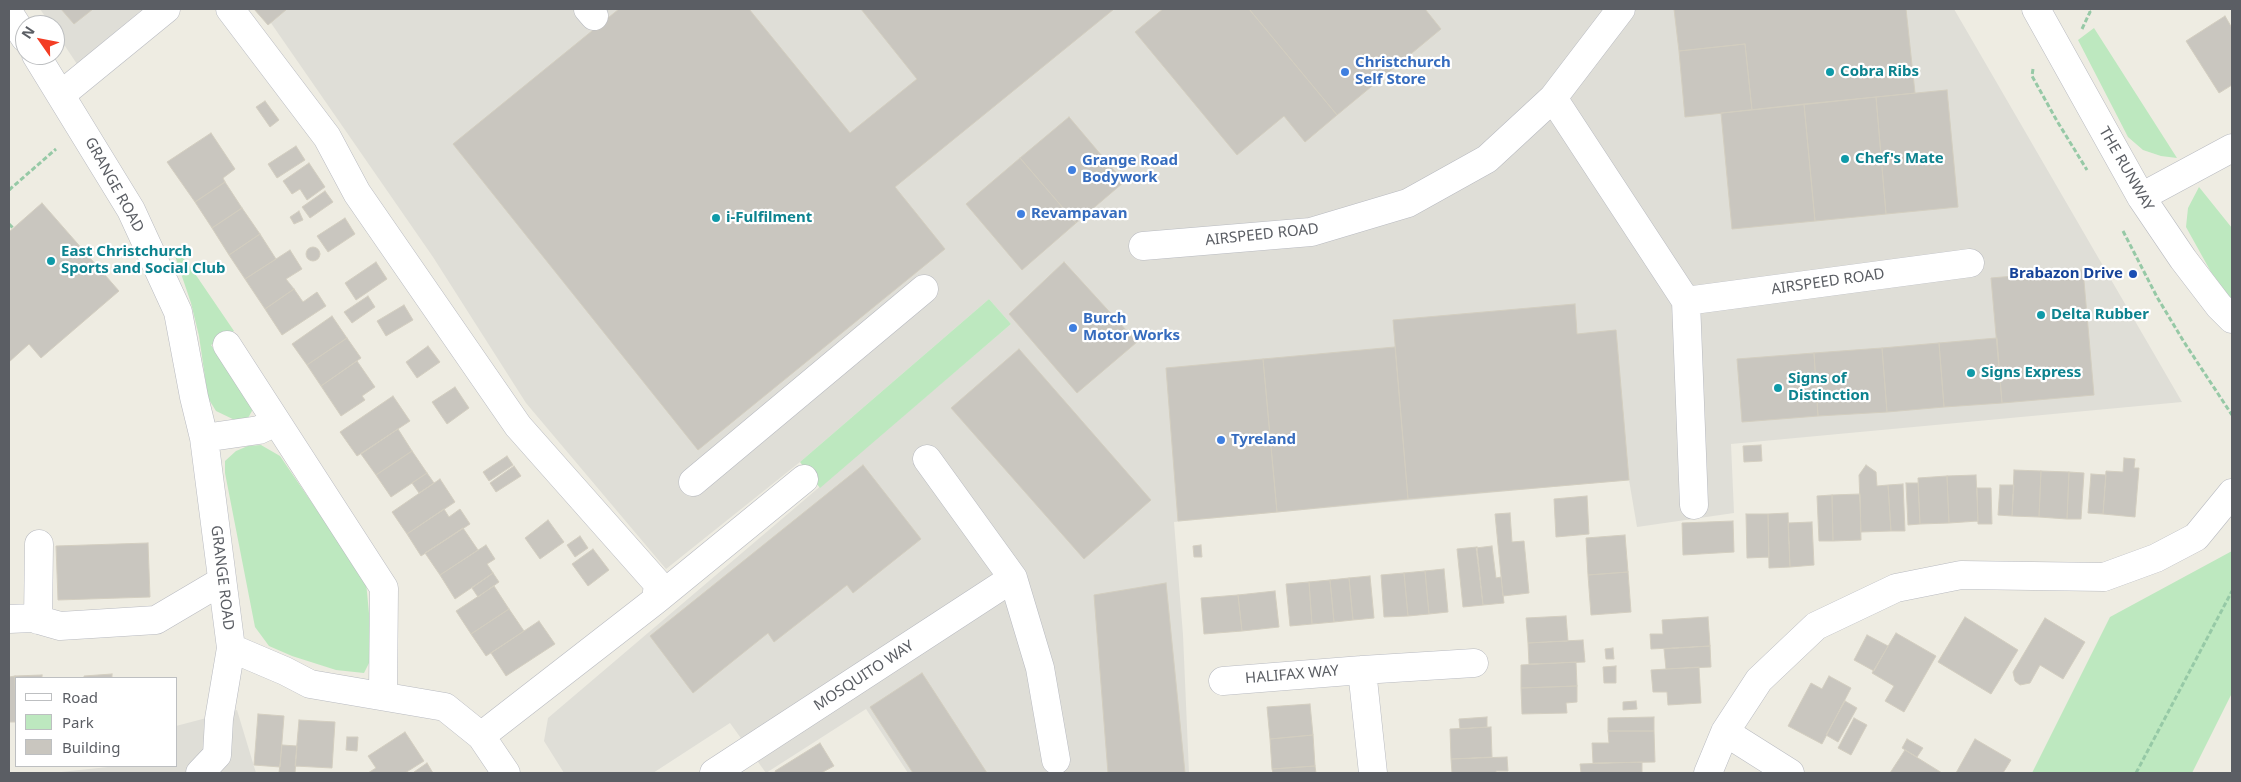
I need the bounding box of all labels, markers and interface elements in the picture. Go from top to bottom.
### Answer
north arrow [15,15,65,65]
text: N [17,22,39,42]
place label: Christchurch Self Store [1355,54,1451,89]
place label: Cobra Ribs [1840,63,1919,81]
marker: Christchurch Self Store [1339,66,1351,78]
marker: Cobra Ribs [1824,66,1836,78]
street label: THE RUNWAY [2095,124,2157,214]
street label: GRANGE ROAD [81,134,147,236]
place label: Chef's Mate [1855,150,1944,168]
place label: Grange Road Bodywork [1082,152,1178,187]
marker: Chef's Mate [1839,153,1851,165]
marker: Grange Road Bodywork [1066,164,1078,176]
place label: Revampavan [1031,205,1127,223]
marker: Revampavan [1015,208,1027,220]
place label: i-Fulfilment [726,209,812,227]
marker: i-Fulfilment [710,212,722,224]
street label: AIRSPEED ROAD [1204,220,1320,250]
place label: East Christchurch Sports and Social Club [61,243,225,278]
marker: East Christchurch Sports and Social Club [45,255,57,267]
street label: AIRSPEED ROAD [1770,265,1886,299]
place label: Brabazon Drive [2009,265,2123,283]
marker: Brabazon Drive [2127,268,2139,280]
place label: Delta Rubber [2051,306,2149,324]
marker: Delta Rubber [2035,309,2047,321]
place label: Burch Motor Works [1083,310,1180,345]
marker: Burch Motor Works [1067,322,1079,334]
place label: Signs Express [1981,364,2081,382]
marker: Signs Express [1965,367,1977,379]
place label: Signs of Distinction [1788,370,1870,405]
marker: Signs of Distinction [1772,382,1784,394]
place label: Tyreland [1231,431,1296,449]
marker: Tyreland [1215,434,1227,446]
street label: GRANGE ROAD [207,524,237,632]
street label: MOSQUITO WAY [811,637,917,715]
street label: HALIFAX WAY [1244,662,1340,688]
legend [15,677,178,767]
text: Road [62,687,98,707]
text: Park [62,712,94,732]
text: Building [62,737,120,757]

